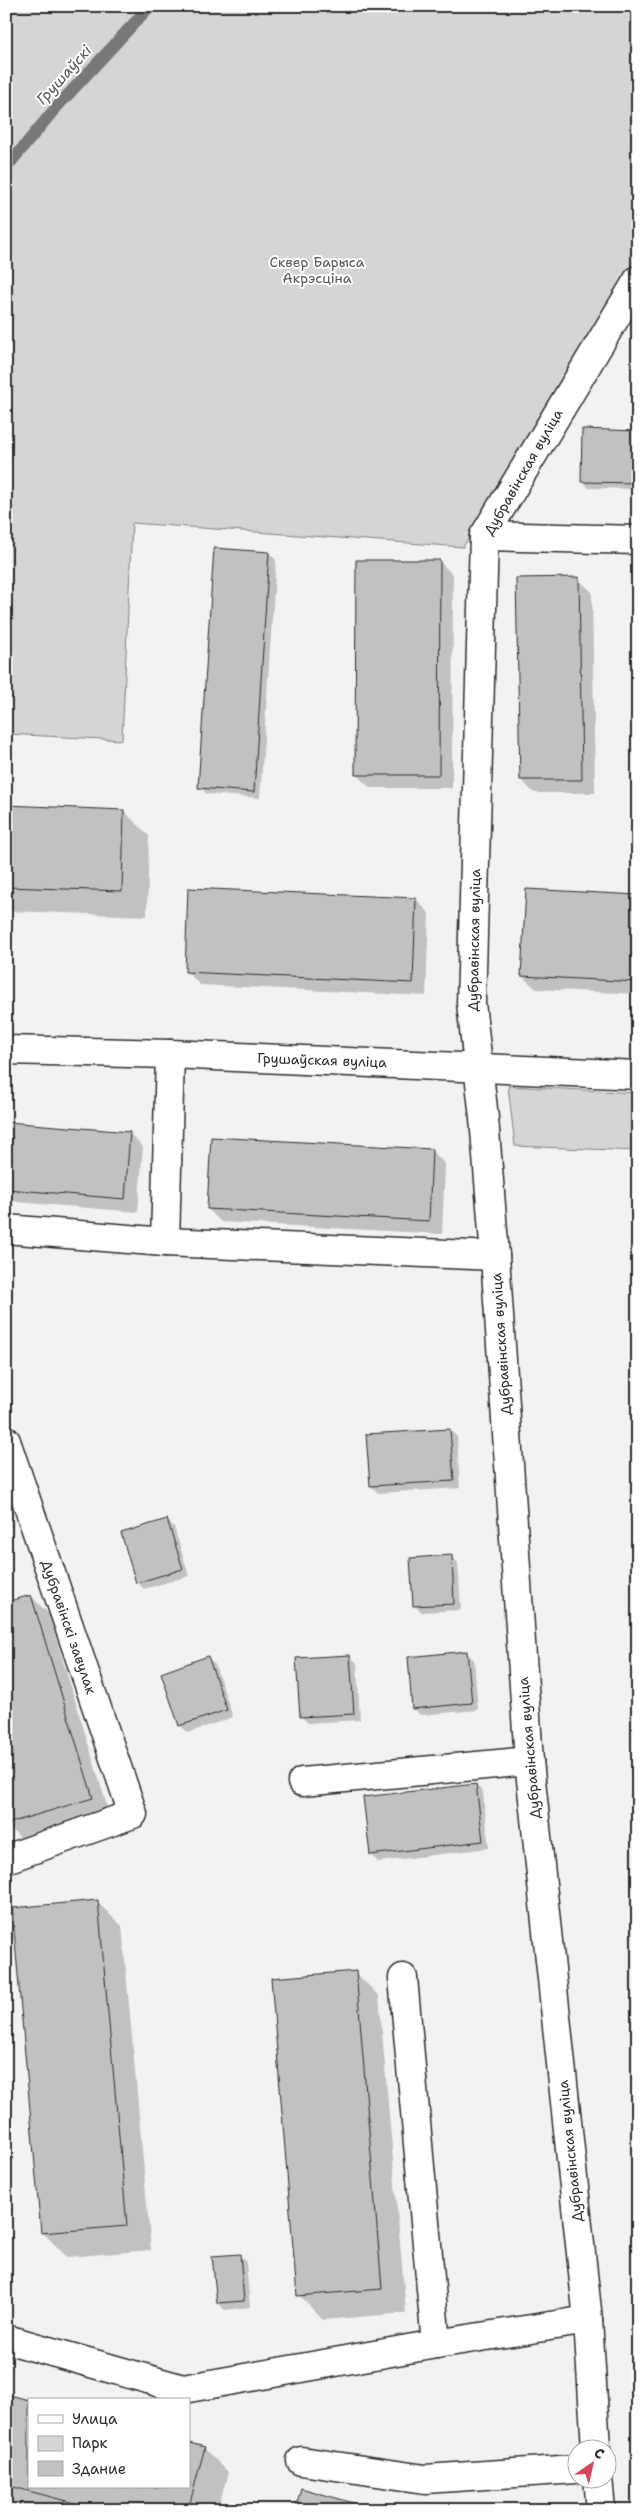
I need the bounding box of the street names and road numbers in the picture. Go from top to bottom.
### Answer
street label: Дубравінская вуліца [480,405,567,538]
street label: Дубравінская вуліца [464,868,484,1011]
street label: Грушаўская вуліца [257,1049,388,1071]
street label: Дубравінская вуліца [487,1272,515,1416]
street label: Дубравінскі завулак [38,1557,101,1697]
street label: Дубравінская вуліца [514,1676,544,1820]
street label: Дубравінская вуліца [554,2079,586,2223]

